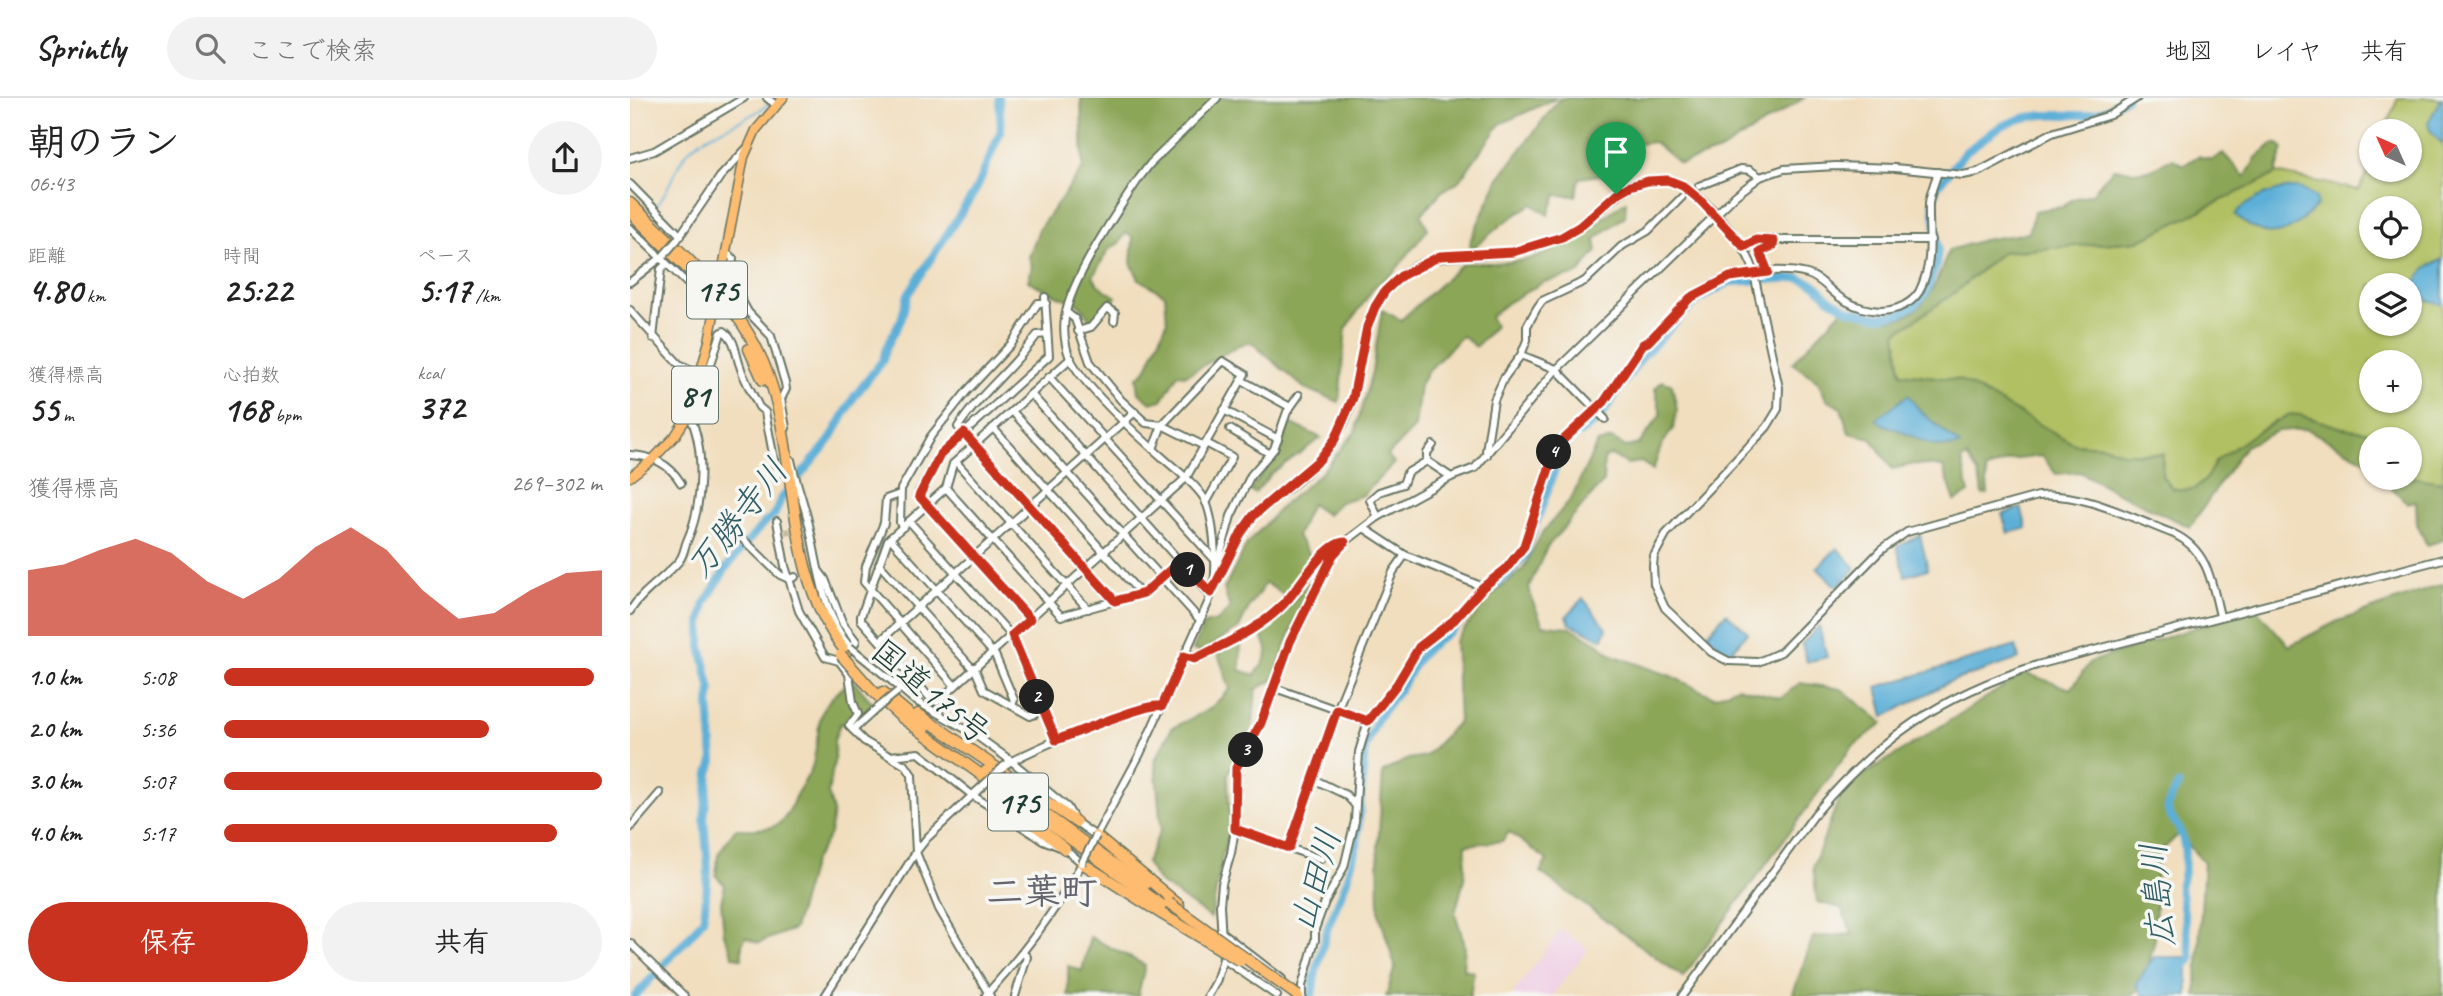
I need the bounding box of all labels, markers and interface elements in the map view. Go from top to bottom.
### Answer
search box [167,17,657,80]
text: Sprintly [35,27,125,69]
icon: search [191,29,229,67]
text: ここで検索 [247,34,377,67]
text: 地図 [2165,36,2213,66]
text: レイヤ [2251,36,2322,66]
text: 共有 [2360,36,2408,66]
text: 朝のラン [28,119,180,166]
north arrow [2359,119,2422,182]
map controls [2359,119,2422,490]
button: share [528,121,602,195]
pin [1586,122,1646,194]
icon: arrive [1597,133,1635,171]
text: 06:43 [28,169,74,198]
button: locate [2359,196,2422,259]
text: 距離 [28,244,66,268]
text: 時間 [223,244,261,268]
text: ペース [417,244,473,268]
road number: 175 [687,261,747,318]
text: 4.80 [28,268,82,313]
text: 25:22 [223,268,292,313]
text: 5:17 [417,268,471,313]
button: layers [2359,273,2422,336]
text: km [82,284,105,308]
text: /km [471,284,500,308]
button: + [2359,350,2422,413]
text: kcal [417,361,442,385]
text: 獲得標高 [28,363,104,387]
text: 心拍数 [223,363,280,387]
road number: 81 [672,366,718,424]
text: 372 [417,385,464,430]
text: 55 [28,387,58,432]
text: 168 [223,387,271,432]
text: m [58,403,74,427]
text: bpm [271,403,301,427]
button: − [2359,427,2422,490]
pin: 4 [1536,434,1572,470]
text: 4 [1549,439,1558,463]
water label: 万勝寺川 [677,449,798,587]
text: 269–302 m [511,469,602,498]
text: 獲得標高 [28,474,120,503]
pin: 1 [1170,552,1206,588]
text: 1 [1183,557,1192,581]
street label: 国道175号 [863,630,1000,754]
text: 1.0 km [28,663,82,692]
text: 5:08 [140,663,176,692]
pin: 2 [1020,680,1054,714]
text: 2 [1032,684,1041,708]
text: 2.0 km [28,715,82,744]
text: 5:36 [140,715,176,744]
pin: 3 [1228,732,1264,768]
text: 3 [1241,737,1250,761]
text: 3.0 km [28,767,82,796]
text: 5:07 [140,767,176,796]
road number: 175 [988,774,1048,830]
text: 4.0 km [28,819,82,848]
text: 5:17 [140,819,176,848]
water label: 山田川 [1279,823,1352,937]
water label: 広島川 [2131,841,2184,949]
district label: 二葉町 [987,868,1098,915]
button: 保存 [28,902,308,982]
button: 共有 [322,902,602,982]

